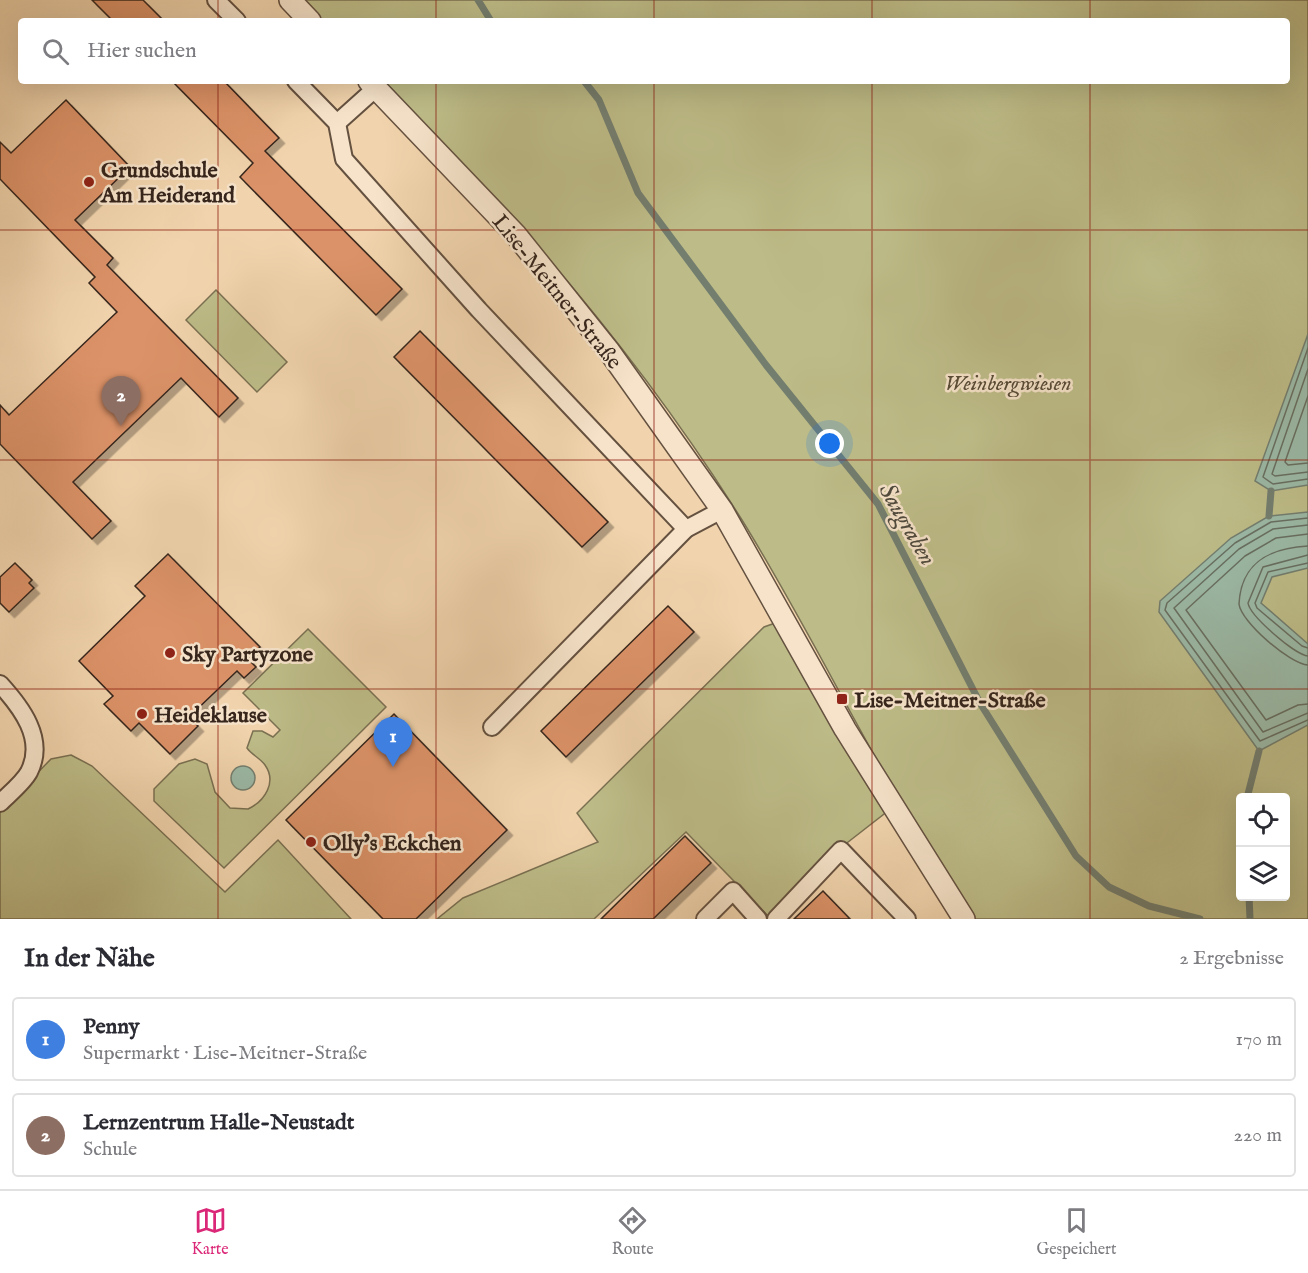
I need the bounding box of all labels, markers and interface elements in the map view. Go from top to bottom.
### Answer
search box [18,18,1290,84]
icon: search [39,35,72,68]
text: Hier suchen [87,37,197,65]
place label: Grundschule Am Heiderand [100,157,236,210]
marker: Grundschule Am Heiderand [82,175,96,189]
street label: Lise-Meitner-Straße [485,209,628,375]
park label: Weinbergwiesen [944,370,1072,398]
pin: 2 [102,376,140,426]
your location [815,429,844,458]
water label: Saugraben [871,478,943,572]
place label: Sky Partyzone [182,641,313,669]
marker: Sky Partyzone [163,646,177,660]
place label: Lise-Meitner-Straße [854,687,1046,715]
marker: Lise-Meitner-Straße [835,692,849,706]
place label: Heideklause [154,702,267,730]
marker: Heideklause [135,707,149,721]
pin: 1 [374,718,412,767]
map controls [1236,793,1290,901]
button: locate [1236,793,1290,847]
place label: Olly's Eckchen [323,830,462,858]
marker: Olly's Eckchen [304,835,318,849]
button: layers [1236,847,1290,901]
text: In der Nähe [24,942,155,975]
text: 2 Ergebnisse [1179,946,1284,971]
text: Penny [83,1013,140,1041]
text: 1 [42,1027,49,1052]
text: 170 m [1236,1027,1282,1052]
text: Supermarkt · Lise-Meitner-Straße [83,1041,367,1066]
text: Lernzentrum Halle-Neustadt [83,1109,354,1137]
text: 2 [41,1123,50,1148]
text: 220 m [1234,1123,1282,1148]
text: Schule [83,1137,137,1162]
tab: Karte [192,1204,229,1260]
tab: Route [612,1204,654,1260]
tab: Gespeichert [1037,1204,1116,1260]

